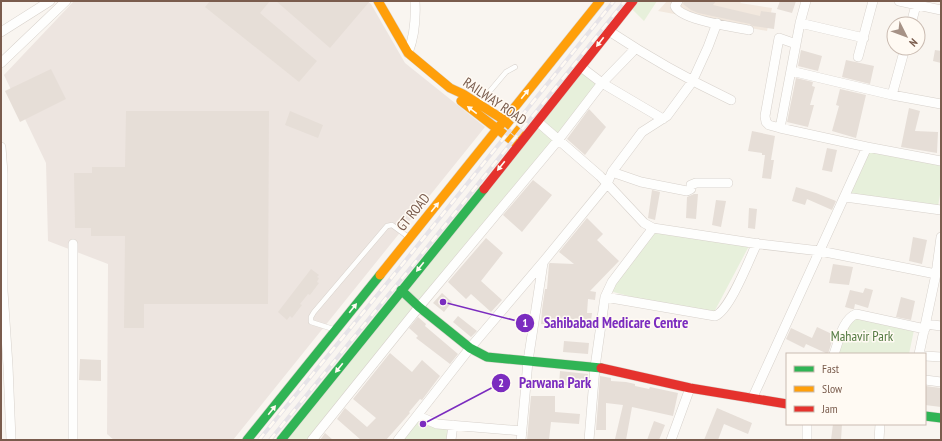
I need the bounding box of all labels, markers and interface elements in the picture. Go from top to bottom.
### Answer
north arrow [886,16,926,56]
text: N [906,36,921,50]
one-way arrow [596,37,604,48]
street label: RAILWAY ROAD [460,73,530,129]
one-way arrow [520,89,529,100]
one-way arrow [467,105,478,114]
one-way arrow [497,160,506,171]
street label: GT ROAD [392,189,434,235]
one-way arrow [430,201,439,212]
one-way arrow [415,262,424,272]
one-way arrow [349,303,358,314]
callout: Sahibabad Medicare Centre [515,309,696,336]
text: Sahibabad Medicare Centre [544,313,688,332]
text: 1 [522,315,528,330]
park label: Mahavir Park [831,327,894,345]
legend [786,353,926,425]
text: Fast [822,361,840,376]
one-way arrow [334,363,343,374]
callout: Parwana Park [491,369,599,396]
text: Parwana Park [519,373,592,392]
text: 2 [498,375,504,390]
text: Slow [822,381,843,396]
text: Jam [821,401,838,416]
one-way arrow [267,404,276,415]

